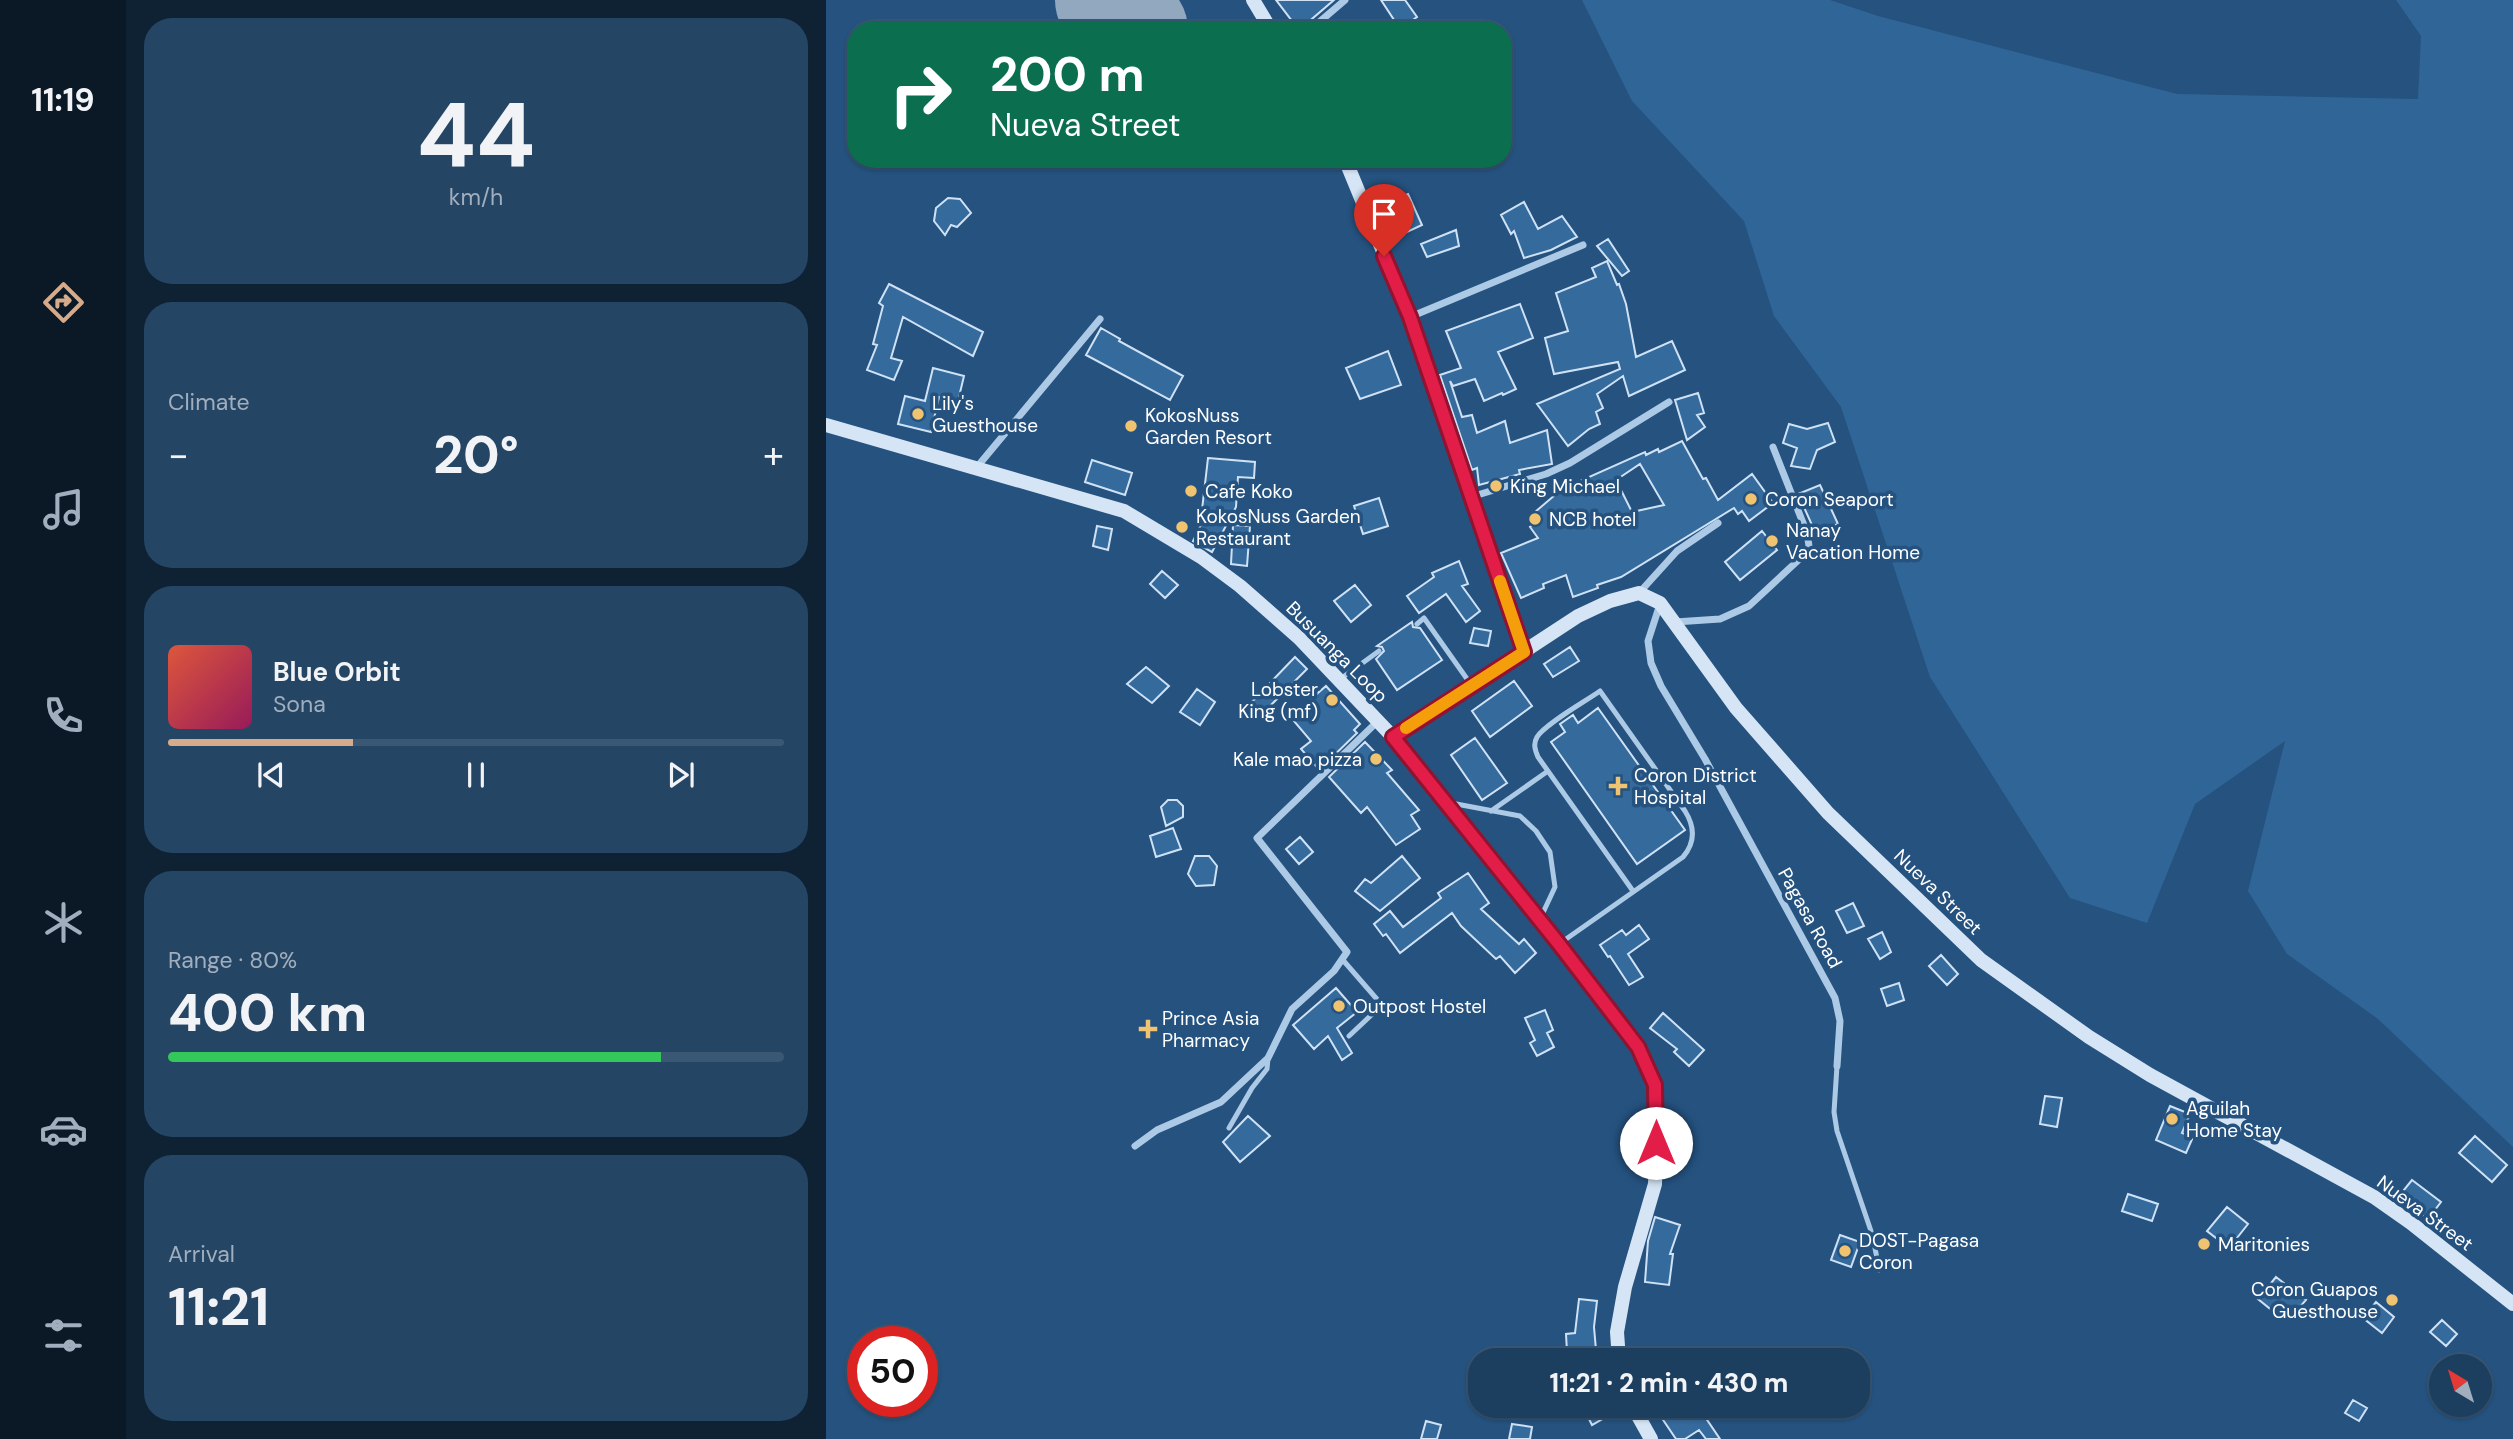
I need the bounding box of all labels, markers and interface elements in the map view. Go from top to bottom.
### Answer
text: 200 m [990,42,1145,106]
icon: right [875,49,966,140]
text: 44 [417,77,535,195]
text: 11:19 [31,79,95,121]
text: Nueva Street [990,104,1181,146]
text: km/h [449,182,503,212]
pin [1354,184,1414,256]
icon: arrive [1365,195,1403,233]
icon: directions [39,278,88,327]
text: Climate [168,387,250,417]
place label: Lily's Guesthouse [932,391,1038,438]
place label: KokosNuss Garden Resort [1145,403,1272,450]
marker: Lily's Guesthouse [910,406,926,422]
marker: KokosNuss Garden Resort [1123,418,1139,434]
text: 20° [433,421,519,489]
text: − [168,430,189,480]
text: + [763,430,784,480]
place label: King Michael [1510,474,1620,499]
marker: King Michael [1488,478,1504,494]
place label: Cafe Koko [1205,479,1293,504]
marker: Cafe Koko [1183,483,1199,499]
icon: music [39,485,88,534]
place label: Coron Seaport [1765,487,1894,512]
marker: Coron Seaport [1743,491,1759,507]
place label: KokosNuss Garden Restaurant [1196,504,1361,551]
place label: NCB hotel [1549,507,1636,532]
marker: NCB hotel [1527,511,1543,527]
place label: Nanay Vacation Home [1786,518,1920,565]
marker: KokosNuss Garden Restaurant [1174,519,1190,535]
marker: Nanay Vacation Home [1764,533,1780,549]
street label: Busuanga Loop [1281,596,1393,708]
text: Blue Orbit [273,655,401,689]
place label: Lobster King (mf) [1238,677,1318,724]
text: Sona [273,689,326,719]
icon: phone [39,691,88,740]
marker: Lobster King (mf) [1324,692,1340,708]
place label: Kale mao pizza [1233,747,1362,772]
marker: Kale mao pizza [1368,751,1384,767]
icon: previous [252,756,290,794]
icon: pause [457,756,495,794]
icon: next [662,756,700,794]
place label: Coron District Hospital [1634,763,1757,810]
marker: Coron District Hospital [1608,776,1628,796]
street label: Nueva Street [1889,844,1987,940]
street label: Pagasa Road [1772,863,1848,973]
icon: climate [39,898,88,947]
text: Range · 80% [168,945,297,975]
text: 400 km [168,979,367,1047]
place label: Outpost Hostel [1353,994,1486,1019]
marker: Outpost Hostel [1331,998,1347,1014]
place label: Prince Asia Pharmacy [1162,1006,1259,1053]
marker: Prince Asia Pharmacy [1140,1021,1156,1037]
place label: Aguilah Home Stay [2186,1096,2283,1143]
icon: car [39,1105,88,1154]
position arrow [1619,1106,1693,1180]
marker: Aguilah Home Stay [2164,1111,2180,1127]
street label: Nueva Street [2372,1170,2478,1256]
place label: DOST-Pagasa Coron [1859,1228,1979,1275]
place label: Maritonies [2218,1232,2310,1257]
marker: Maritonies [2196,1236,2212,1252]
text: Arrival [168,1239,235,1269]
marker: DOST-Pagasa Coron [1837,1243,1853,1259]
text: 11:21 [168,1273,269,1341]
place label: Coron Guapos Guesthouse [2251,1277,2378,1324]
marker: Coron Guapos Guesthouse [2384,1292,2400,1308]
icon: filters [39,1311,88,1360]
speed limit sign: 50 [847,1326,938,1417]
north arrow [2429,1354,2492,1418]
map controls [2429,1354,2492,1417]
text: 11:21 · 2 min · 430 m [1550,1366,1788,1400]

